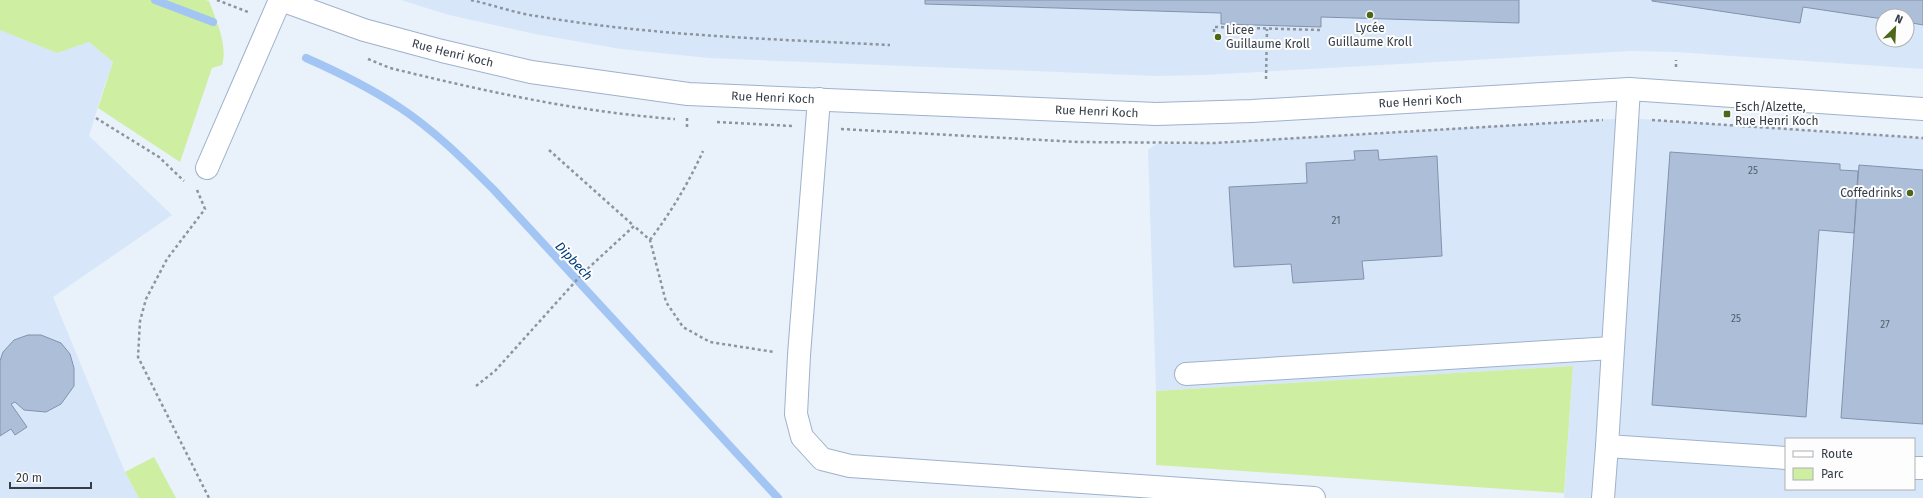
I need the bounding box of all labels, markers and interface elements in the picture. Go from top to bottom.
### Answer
north arrow [1875,8,1915,48]
marker: Lycée Guillaume Kroll [1365,10,1375,20]
text: N [1893,12,1905,27]
place label: Lycée Guillaume Kroll [1328,21,1412,49]
place label: Licee Guillaume Kroll [1226,23,1310,51]
marker: Licee Guillaume Kroll [1213,32,1223,42]
street label: Rue Henri Koch [410,36,495,70]
street label: Rue Henri Koch [731,89,815,106]
street label: Rue Henri Koch [1378,92,1462,111]
place label: Esch/Alzette, Rue Henri Koch [1735,100,1819,128]
street label: Rue Henri Koch [1055,103,1139,120]
marker: Esch/Alzette, Rue Henri Koch [1722,109,1732,119]
house number: 25 [1748,165,1758,177]
place label: Coffedrinks [1840,186,1902,200]
marker: Coffedrinks [1905,188,1915,198]
house number: 21 [1331,215,1341,227]
water label: Dipbech [552,239,596,283]
house number: 25 [1731,313,1741,325]
house number: 27 [1880,319,1890,331]
legend [1785,438,1915,490]
text: Route [1821,447,1853,461]
scale bar [10,464,91,490]
text: Parc [1821,467,1844,481]
text: 20 m [16,471,42,485]

